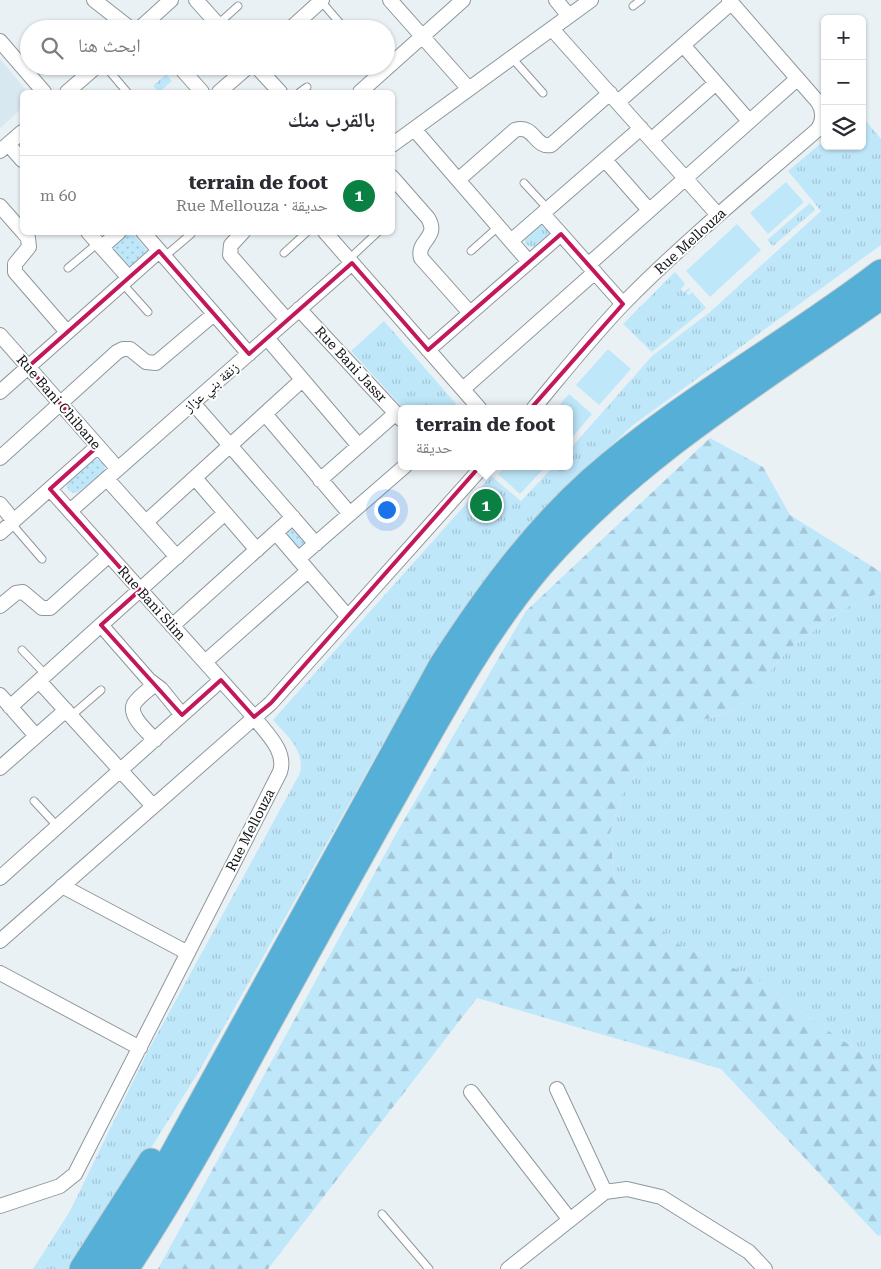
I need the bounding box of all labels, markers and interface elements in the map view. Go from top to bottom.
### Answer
map controls [821,15,866,150]
button: + [821,15,866,60]
search box [20,20,395,75]
icon: search [38,34,66,62]
text: ابحث هنا [78,34,141,57]
button: − [821,60,866,105]
button: layers [821,105,866,150]
text: بالقرب منك [288,108,375,132]
text: terrain de foot [189,171,328,194]
text: 60 m [40,186,77,205]
text: 1 [355,186,363,205]
text: حديقة · Rue Mellouza [176,196,328,215]
street label: Rue Mellouza [651,205,729,277]
street label: Rue Bani Jassr [312,323,390,405]
street label: Rue Bani Chibane [14,351,105,453]
street label: زنقة بني عزاز [180,359,244,418]
popup [398,405,573,470]
text: terrain de foot [416,413,555,436]
text: حديقة [416,438,453,457]
pin: 1 [470,486,502,524]
your location [374,497,400,523]
street label: Rue Bani Slim [115,563,189,643]
street label: Rue Mellouza [222,786,278,874]

